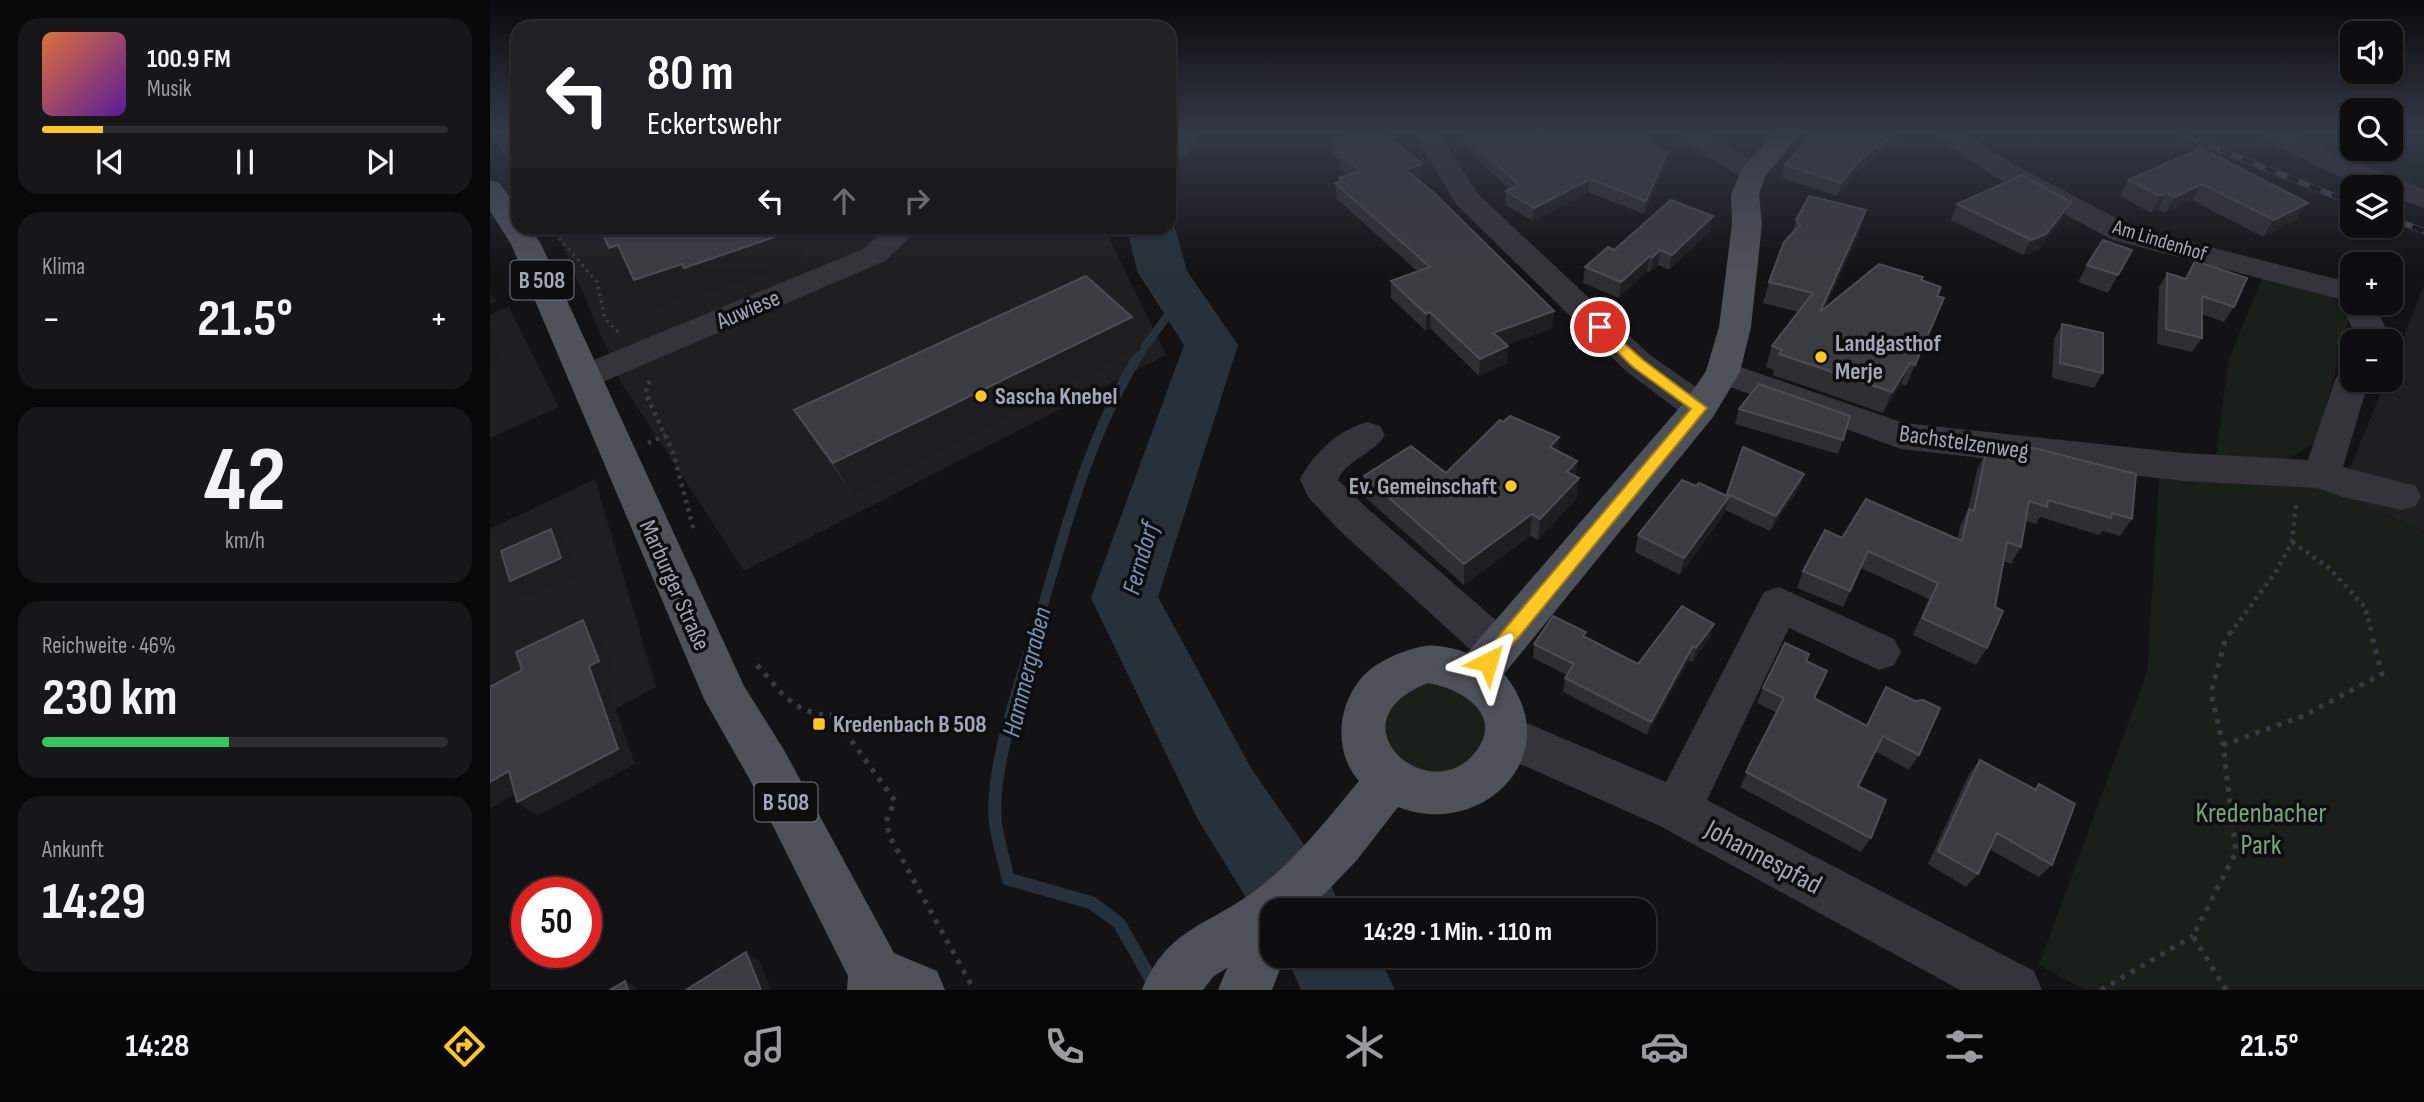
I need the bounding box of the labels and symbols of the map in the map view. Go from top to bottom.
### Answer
street label: Am Lindenhof [2109,214,2211,267]
road number: B 508 [510,260,574,300]
street label: Auwiese [711,283,784,336]
pin [1570,297,1630,357]
place label: Landgasthof Merje [1835,329,1941,386]
marker: Landgasthof Merje [1813,349,1829,365]
place label: Sascha Knebel [995,382,1117,411]
marker: Sascha Knebel [973,388,989,404]
street label: Bachstelzenweg [1897,419,2031,466]
place label: Ev. Gemeinschaft [1349,472,1497,501]
marker: Ev. Gemeinschaft [1503,478,1519,494]
street label: Marburger Straße [633,516,716,655]
water label: Ferndorf [1116,516,1167,598]
water label: Hammergraben [996,604,1059,741]
position arrow [1451,625,1525,699]
place label: Kredenbach B 508 [833,710,987,739]
marker: Kredenbach B 508 [811,716,827,732]
road number: B 508 [754,782,818,822]
park label: Kredenbacher Park [2195,797,2327,862]
street label: Johannespfad [1699,812,1827,902]
speed limit sign: 50 [511,877,602,968]

